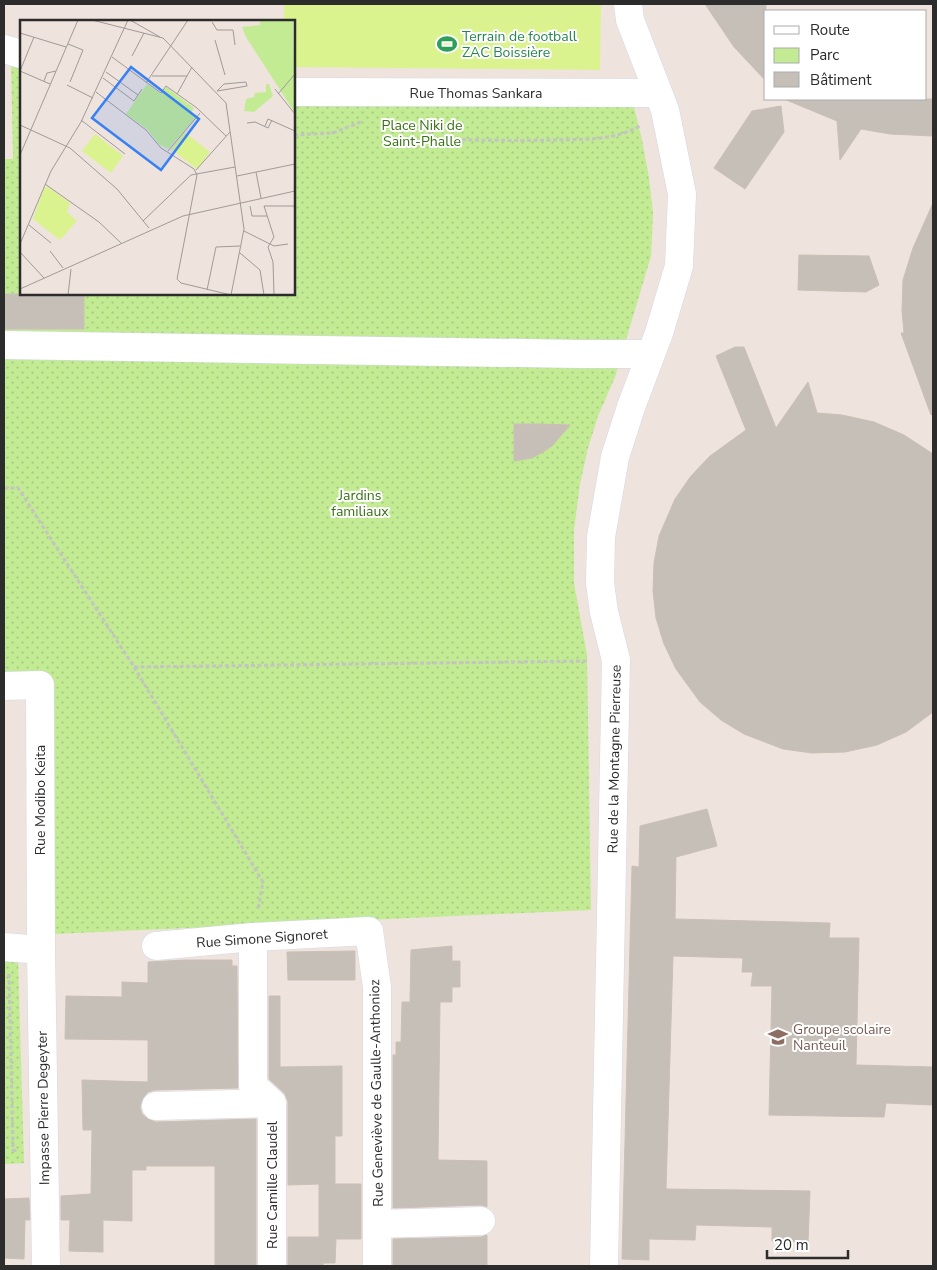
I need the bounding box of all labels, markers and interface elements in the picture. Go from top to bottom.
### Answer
legend [764,10,927,100]
inset map [20,20,295,295]
text: Route [810,20,850,40]
place label: Terrain de football ZAC Boissière [462,27,578,62]
sports icon: Terrain de football ZAC Boissière [436,33,458,55]
text: Parc [810,45,839,65]
text: Bâtiment [810,70,872,90]
street label: Rue Thomas Sankara [410,84,542,103]
park label: Place Niki de Saint-Phalle [382,116,462,151]
park label: Jardins familiaux [331,486,389,521]
street label: Rue de la Montagne Pierreuse [603,664,626,854]
street label: Rue Modibo Keita [31,745,50,855]
street label: Rue Simone Signoret [196,924,329,953]
street label: Rue Geneviève de Gaulle-Anthonioz [365,979,388,1207]
place label: Groupe scolaire Nanteuil [793,1020,891,1055]
school or university icon: Groupe scolaire Nanteuil [767,1026,789,1048]
street label: Impasse Pierre Degeyter [33,1031,54,1185]
street label: Rue Camille Claudel [263,1120,282,1249]
scale bar [767,1228,848,1260]
text: 20 m [774,1235,809,1255]

